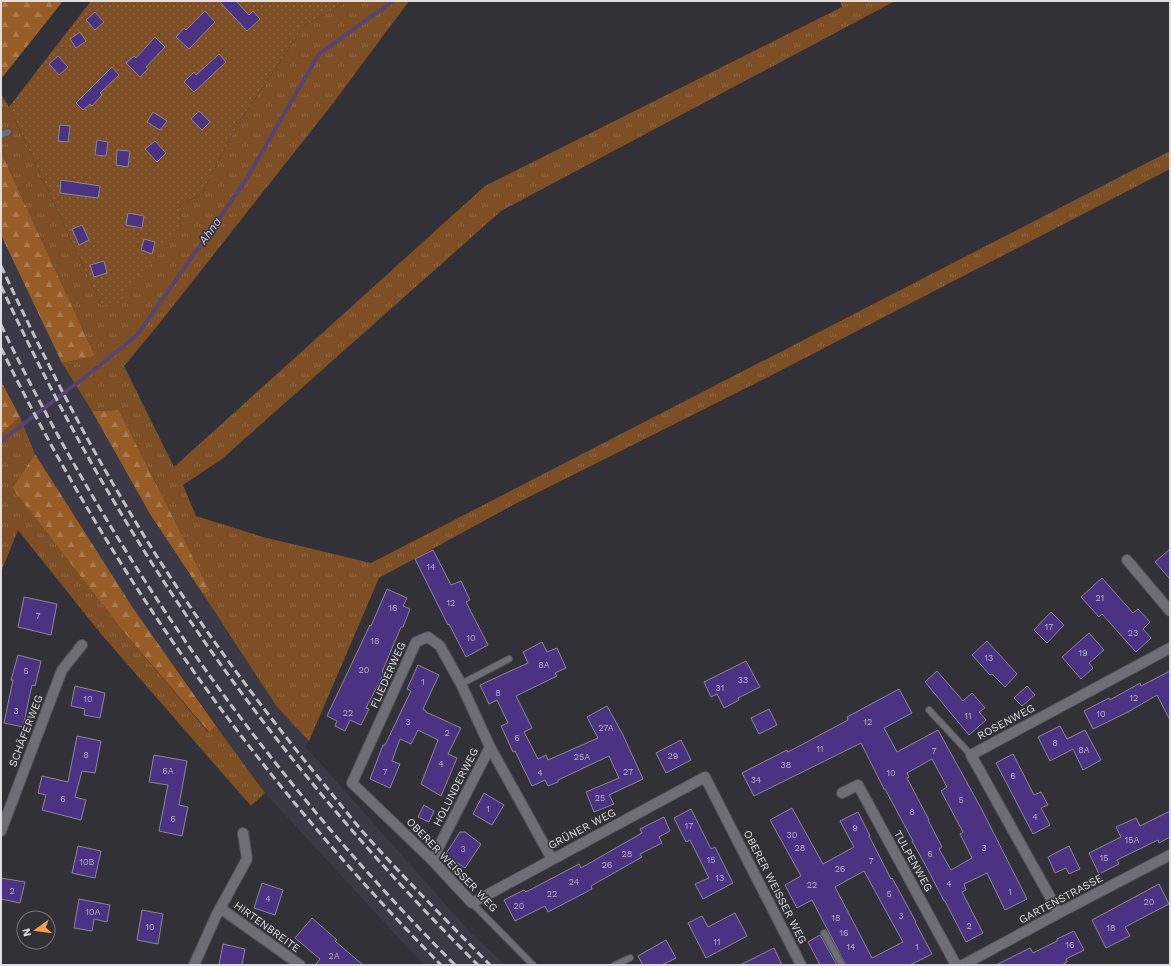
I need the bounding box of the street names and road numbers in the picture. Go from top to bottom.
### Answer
street label: FLIEDERWEG [368,640,408,710]
street label: SCHÄFERWEG [5,693,46,769]
street label: ROSENWEG [975,701,1037,743]
street label: HOLUNDERWEG [431,746,481,828]
street label: GRÜNER WEG [546,805,618,852]
street label: OBERER WEISSER WEG [404,815,500,915]
street label: OBERER WEISSER WEG [741,828,809,946]
street label: TULPENWEG [891,828,935,894]
street label: GARTENSTRASSE [1017,871,1105,927]
street label: HIRTENBREITE [231,899,303,955]

